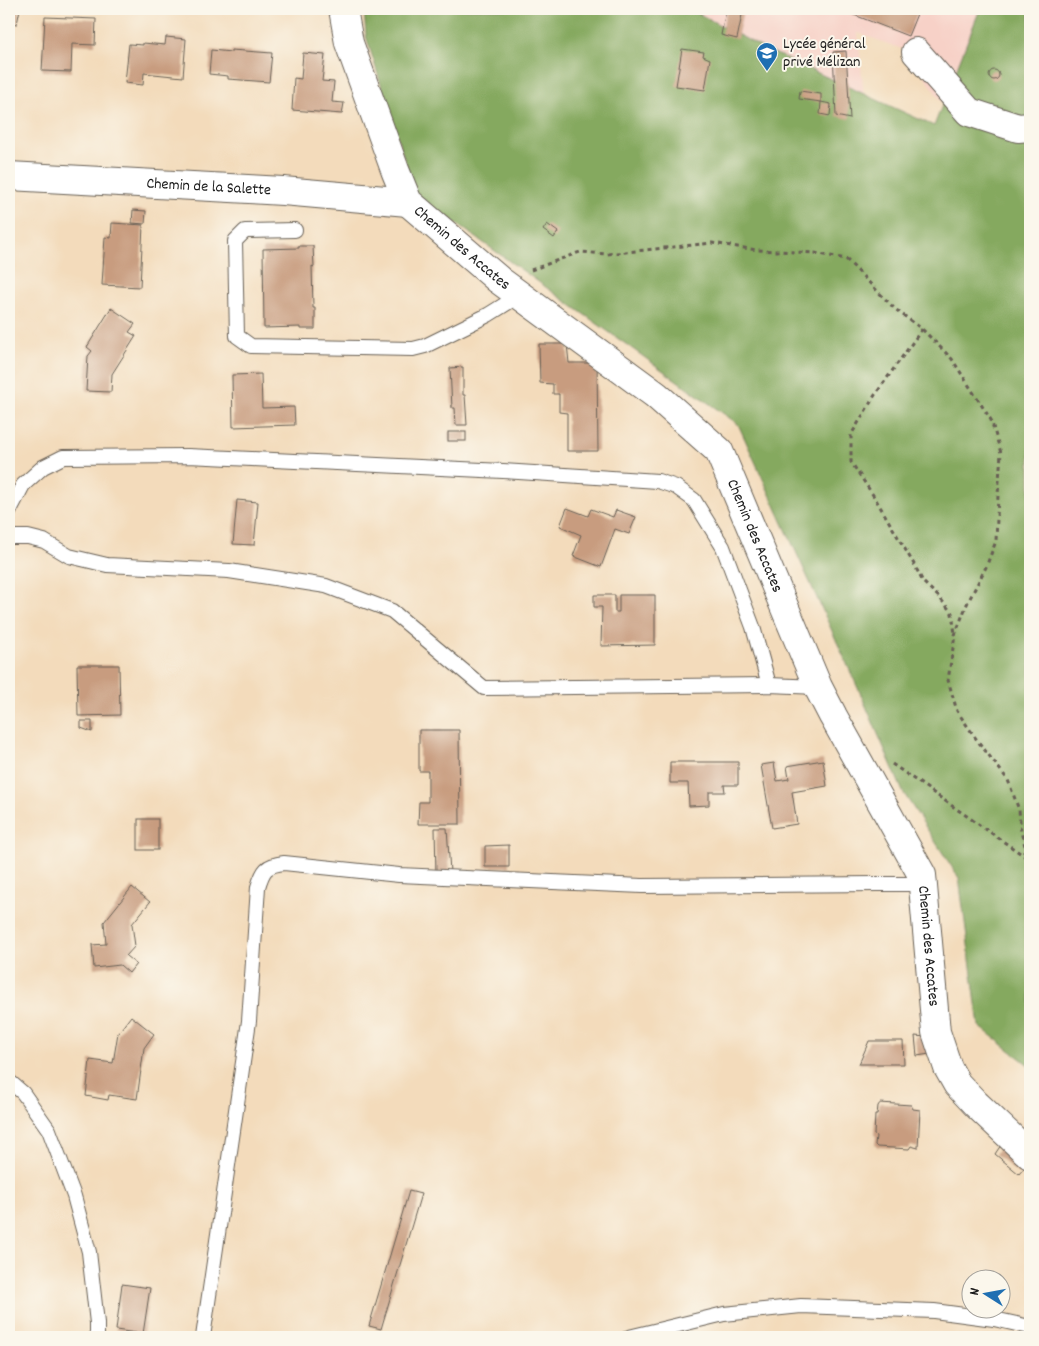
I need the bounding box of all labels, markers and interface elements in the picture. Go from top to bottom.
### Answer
place label: Lycée général privé Mélizan [783,33,866,74]
school or university icon: Lycée général privé Mélizan [755,41,779,72]
street label: Chemin de la Salette [146,172,272,202]
street label: Chemin des Accates [408,200,515,296]
street label: Chemin des Accates [721,476,789,596]
street label: Chemin des Accates [912,885,945,1008]
north arrow [962,1268,1012,1318]
text: N [965,1287,986,1297]

